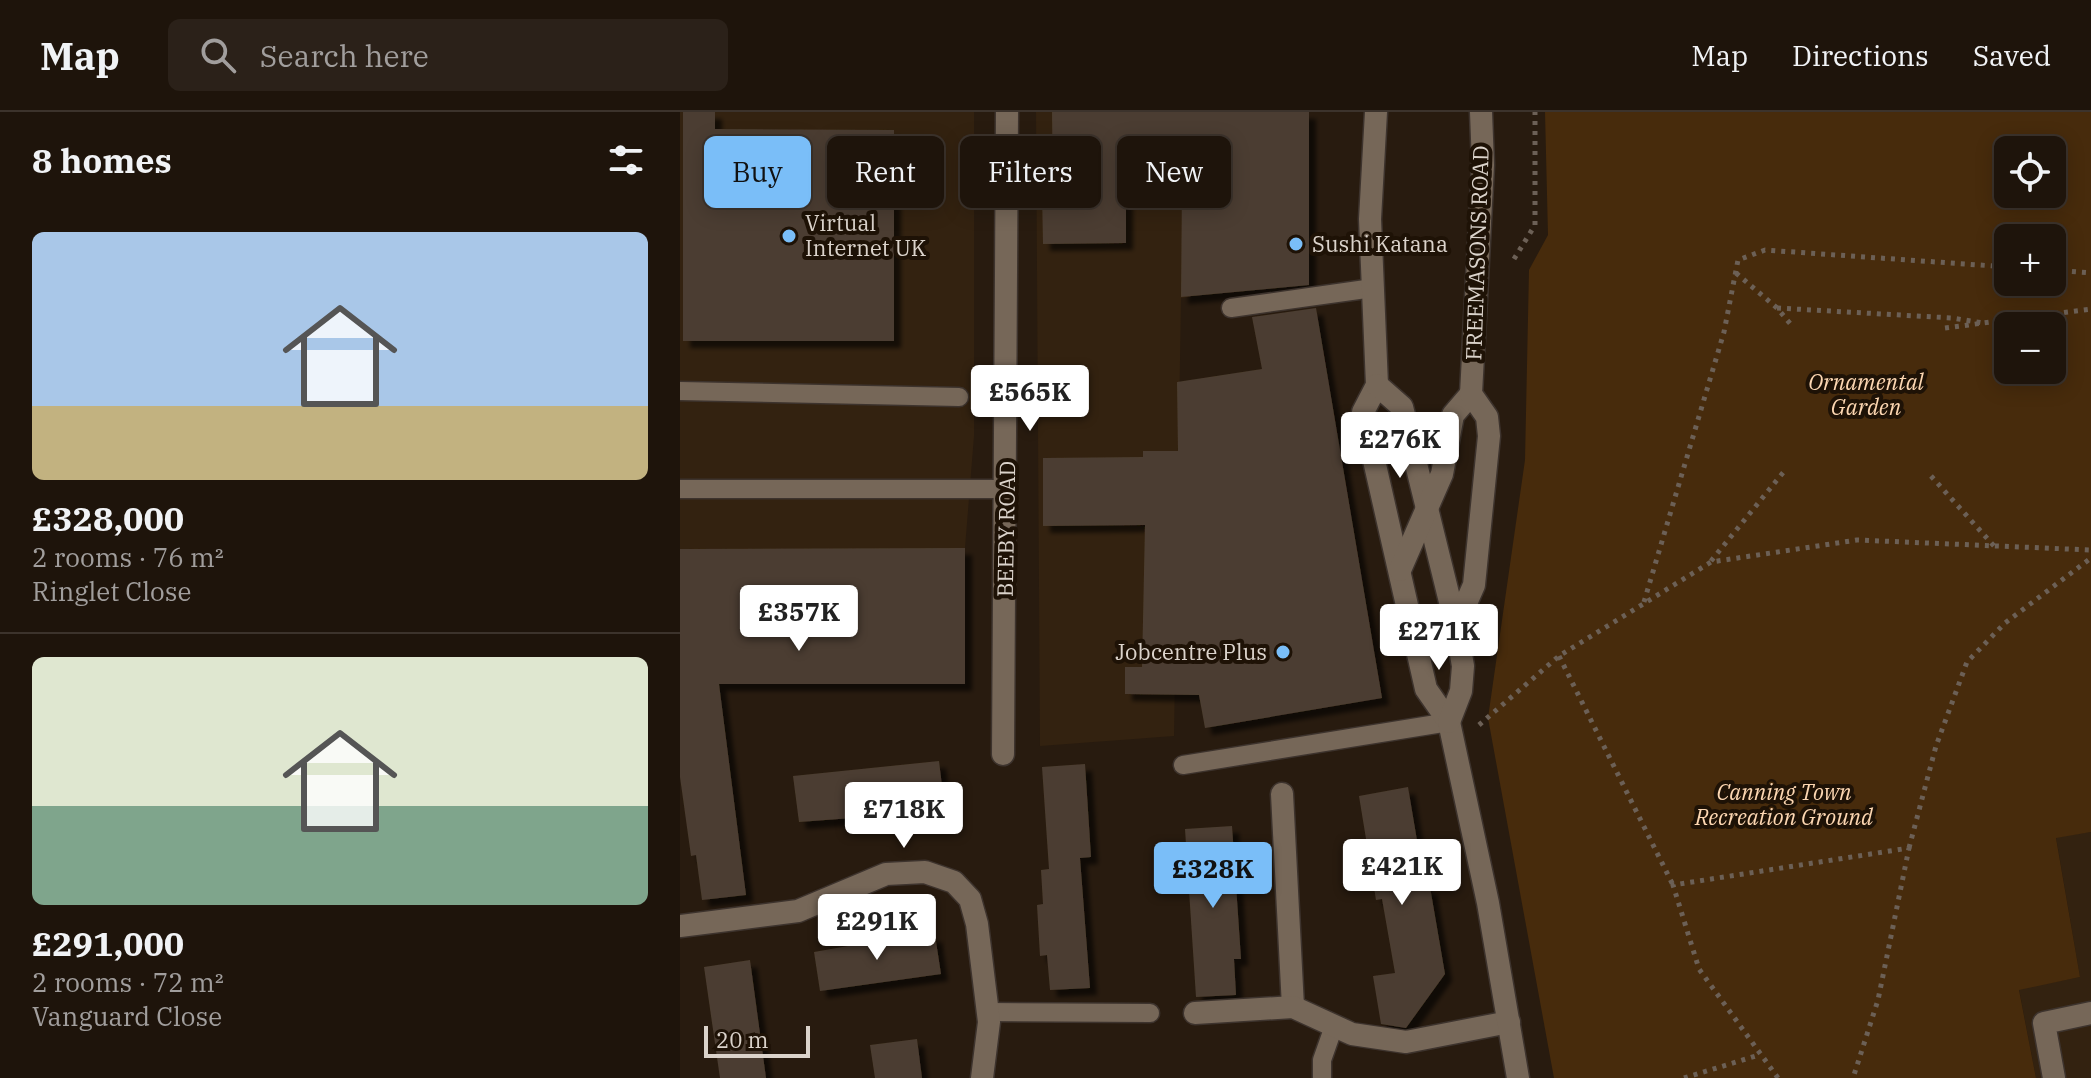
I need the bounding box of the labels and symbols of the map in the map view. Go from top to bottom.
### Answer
street label: FREEMASONS ROAD [1458,145,1495,361]
place label: Virtual Internet UK [805,208,927,262]
marker: Virtual Internet UK [780,227,798,245]
place label: Sushi Katana [1312,229,1448,258]
marker: Sushi Katana [1287,235,1305,253]
pin: £565K [974,365,1086,433]
park label: Ornamental Garden [1808,367,1925,421]
pin: £276K [1344,412,1456,480]
street label: BEEBY ROAD [990,461,1021,597]
pin: £357K [743,585,855,653]
pin: £271K [1383,604,1495,672]
place label: Jobcentre Plus [1115,637,1267,666]
marker: Jobcentre Plus [1274,643,1292,661]
park label: Canning Town Recreation Ground [1694,777,1874,831]
pin: £718K [848,782,960,850]
pin: £421K [1346,839,1458,907]
pin: £328K [1157,842,1269,910]
pin: £291K [821,894,933,962]
scale bar [704,1022,810,1058]

